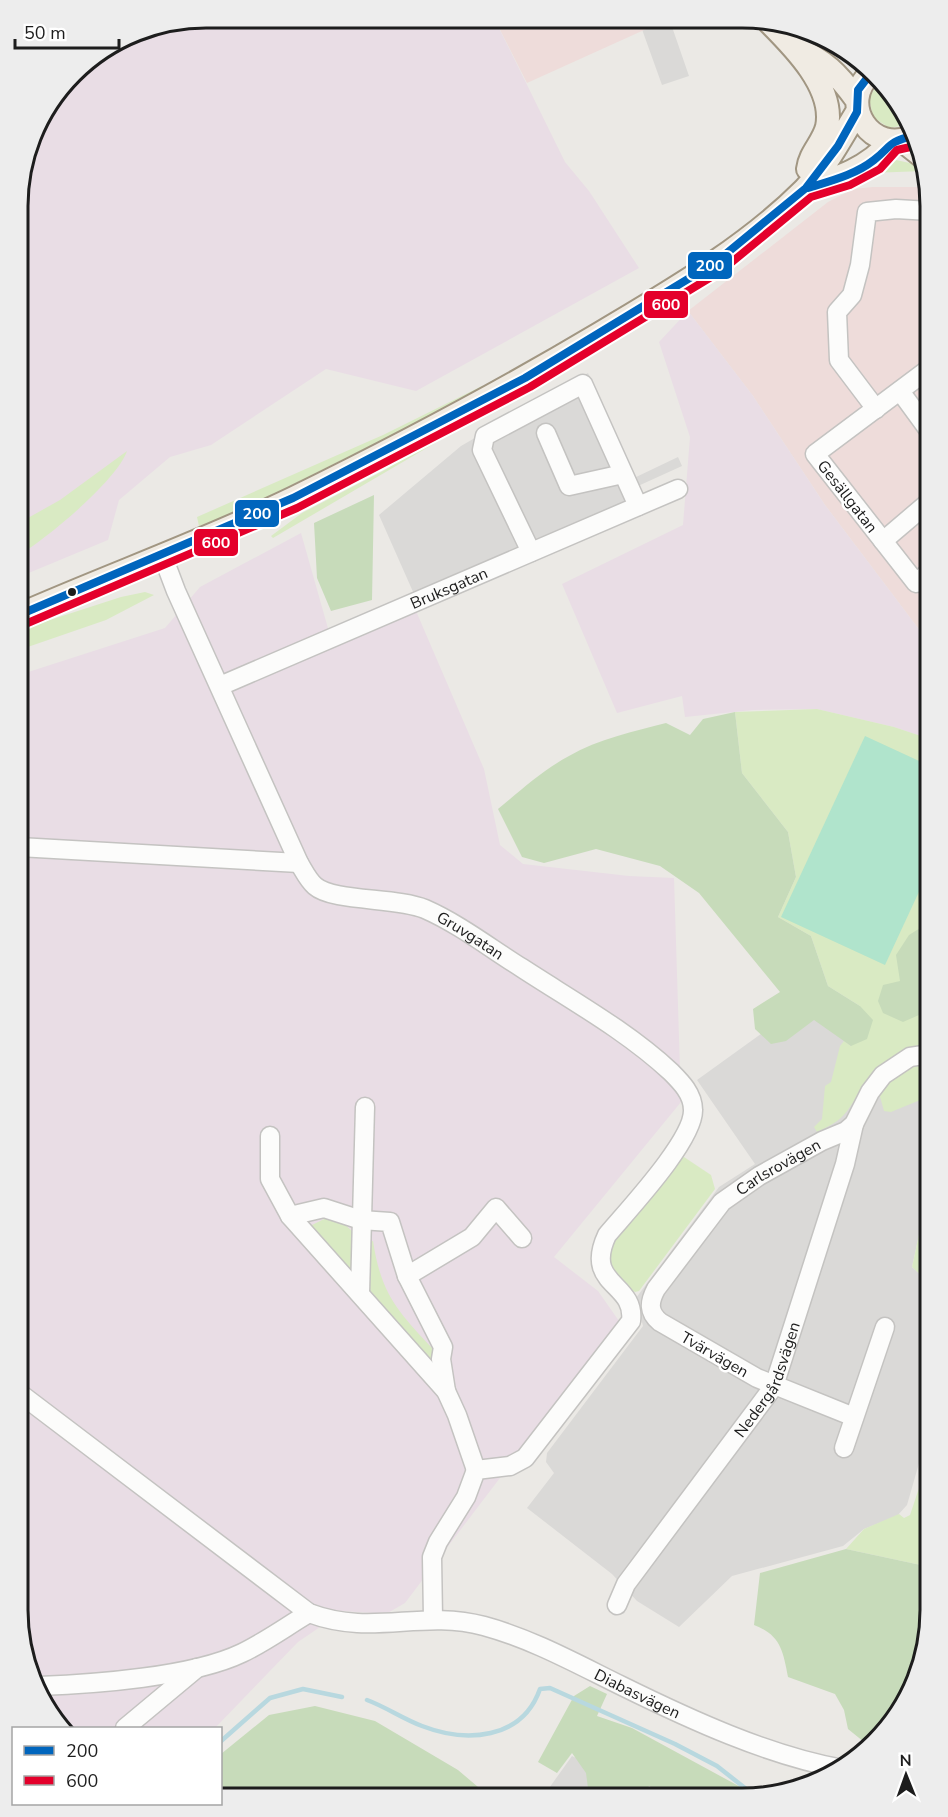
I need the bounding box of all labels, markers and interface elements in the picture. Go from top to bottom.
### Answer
scale bar [15,12,118,50]
text: 50 m [24,21,66,45]
line badge: 200 [687,251,733,280]
text: 200 [696,255,724,277]
line badge: 600 [643,290,689,319]
text: 600 [652,294,680,316]
street label: Gesällgatan [812,456,883,538]
line badge: 200 [234,499,280,528]
text: 200 [243,503,271,525]
line badge: 600 [193,528,239,557]
text: 600 [202,532,230,554]
street label: Bruksgatan [407,562,491,615]
unlabelled marker [66,586,78,598]
street label: Gruvgatan [433,907,508,965]
street label: Carlsrovägen [732,1134,825,1201]
street label: Nedergårdsvägen [729,1319,806,1442]
street label: Tvärvägen [677,1327,752,1383]
street label: Diabasvägen [590,1664,684,1724]
legend [12,1727,222,1805]
text: 200 [66,1739,98,1763]
north arrow [876,1745,936,1805]
text: N [900,1750,912,1772]
text: 600 [66,1769,98,1793]

